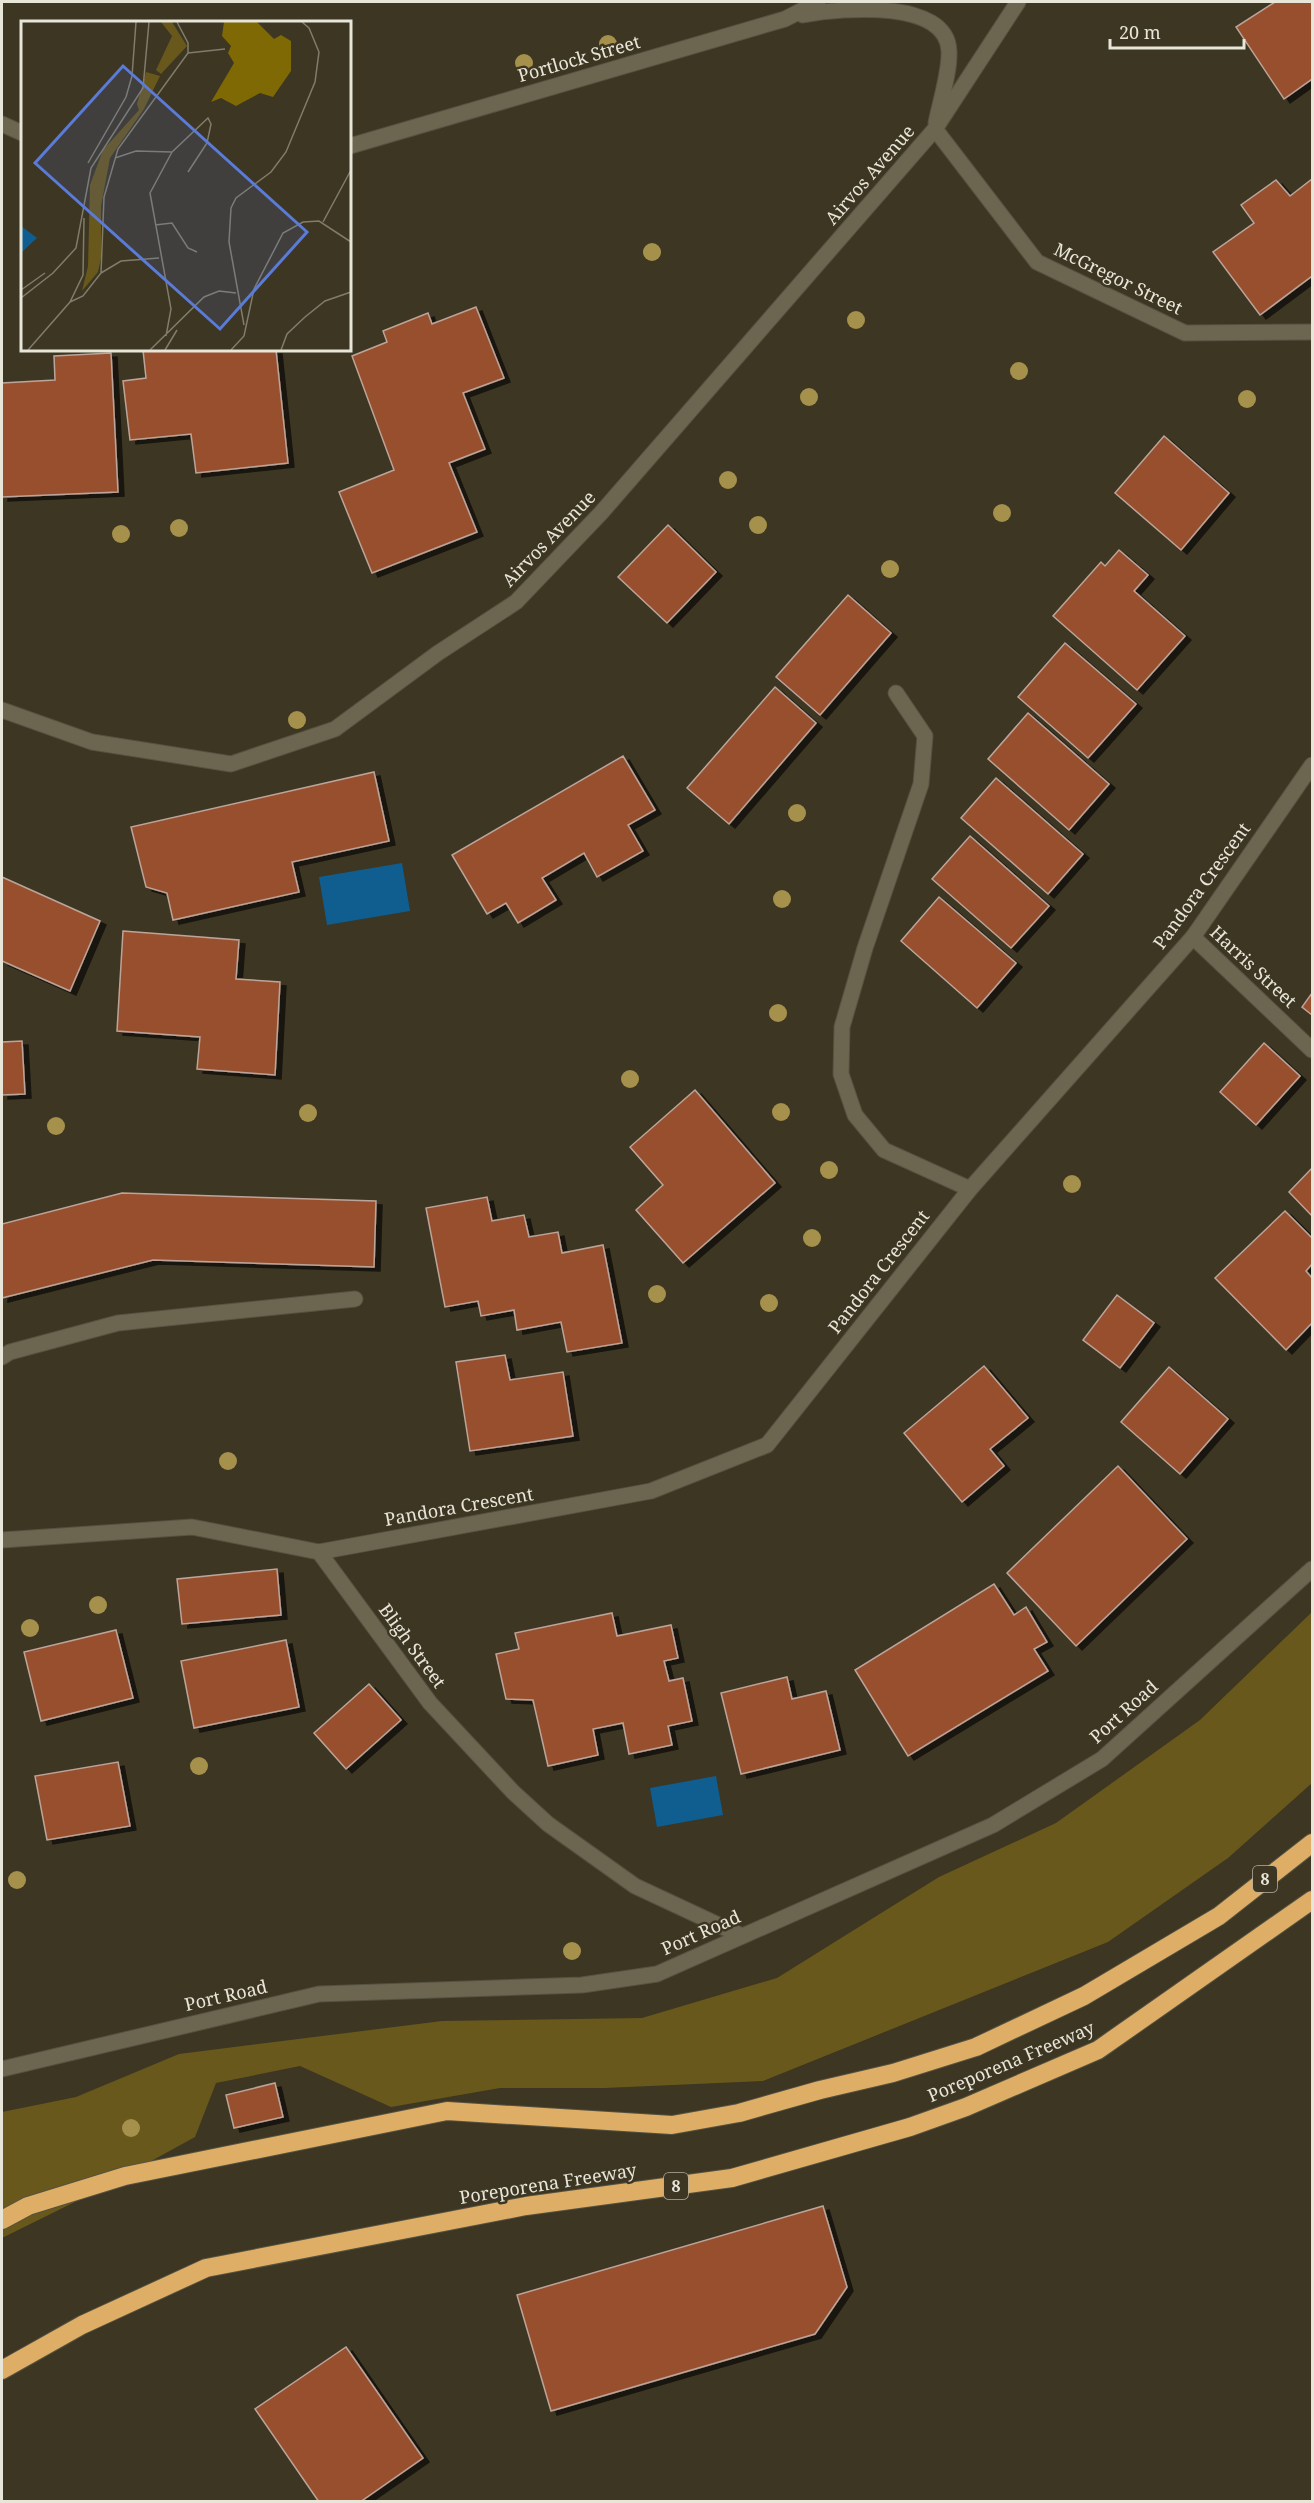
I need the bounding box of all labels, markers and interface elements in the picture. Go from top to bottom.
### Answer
scale bar [1110,12,1244,50]
text: 20 m [1119,20,1161,44]
inset map [21,21,351,351]
street label: Portlock Street [515,29,643,87]
street label: Airvos Avenue [819,119,919,229]
street label: McGregor Street [1050,237,1187,320]
street label: Airvos Avenue [496,485,600,592]
street label: Pandora Crescent [1147,817,1255,953]
street label: Harris Street [1205,920,1302,1013]
street label: Pandora Crescent [822,1205,934,1338]
street label: Pandora Crescent [383,1481,535,1531]
street label: Bligh Street [374,1598,452,1693]
street label: Port Road [1084,1674,1163,1748]
road number: 8 [1253,1866,1277,1892]
street label: Port Road [657,1904,744,1960]
street label: Port Road [182,1974,269,2016]
street label: Poreporena Freeway [923,2015,1099,2107]
street label: Poreporena Freeway [457,2157,639,2209]
road number: 8 [664,2173,688,2199]

